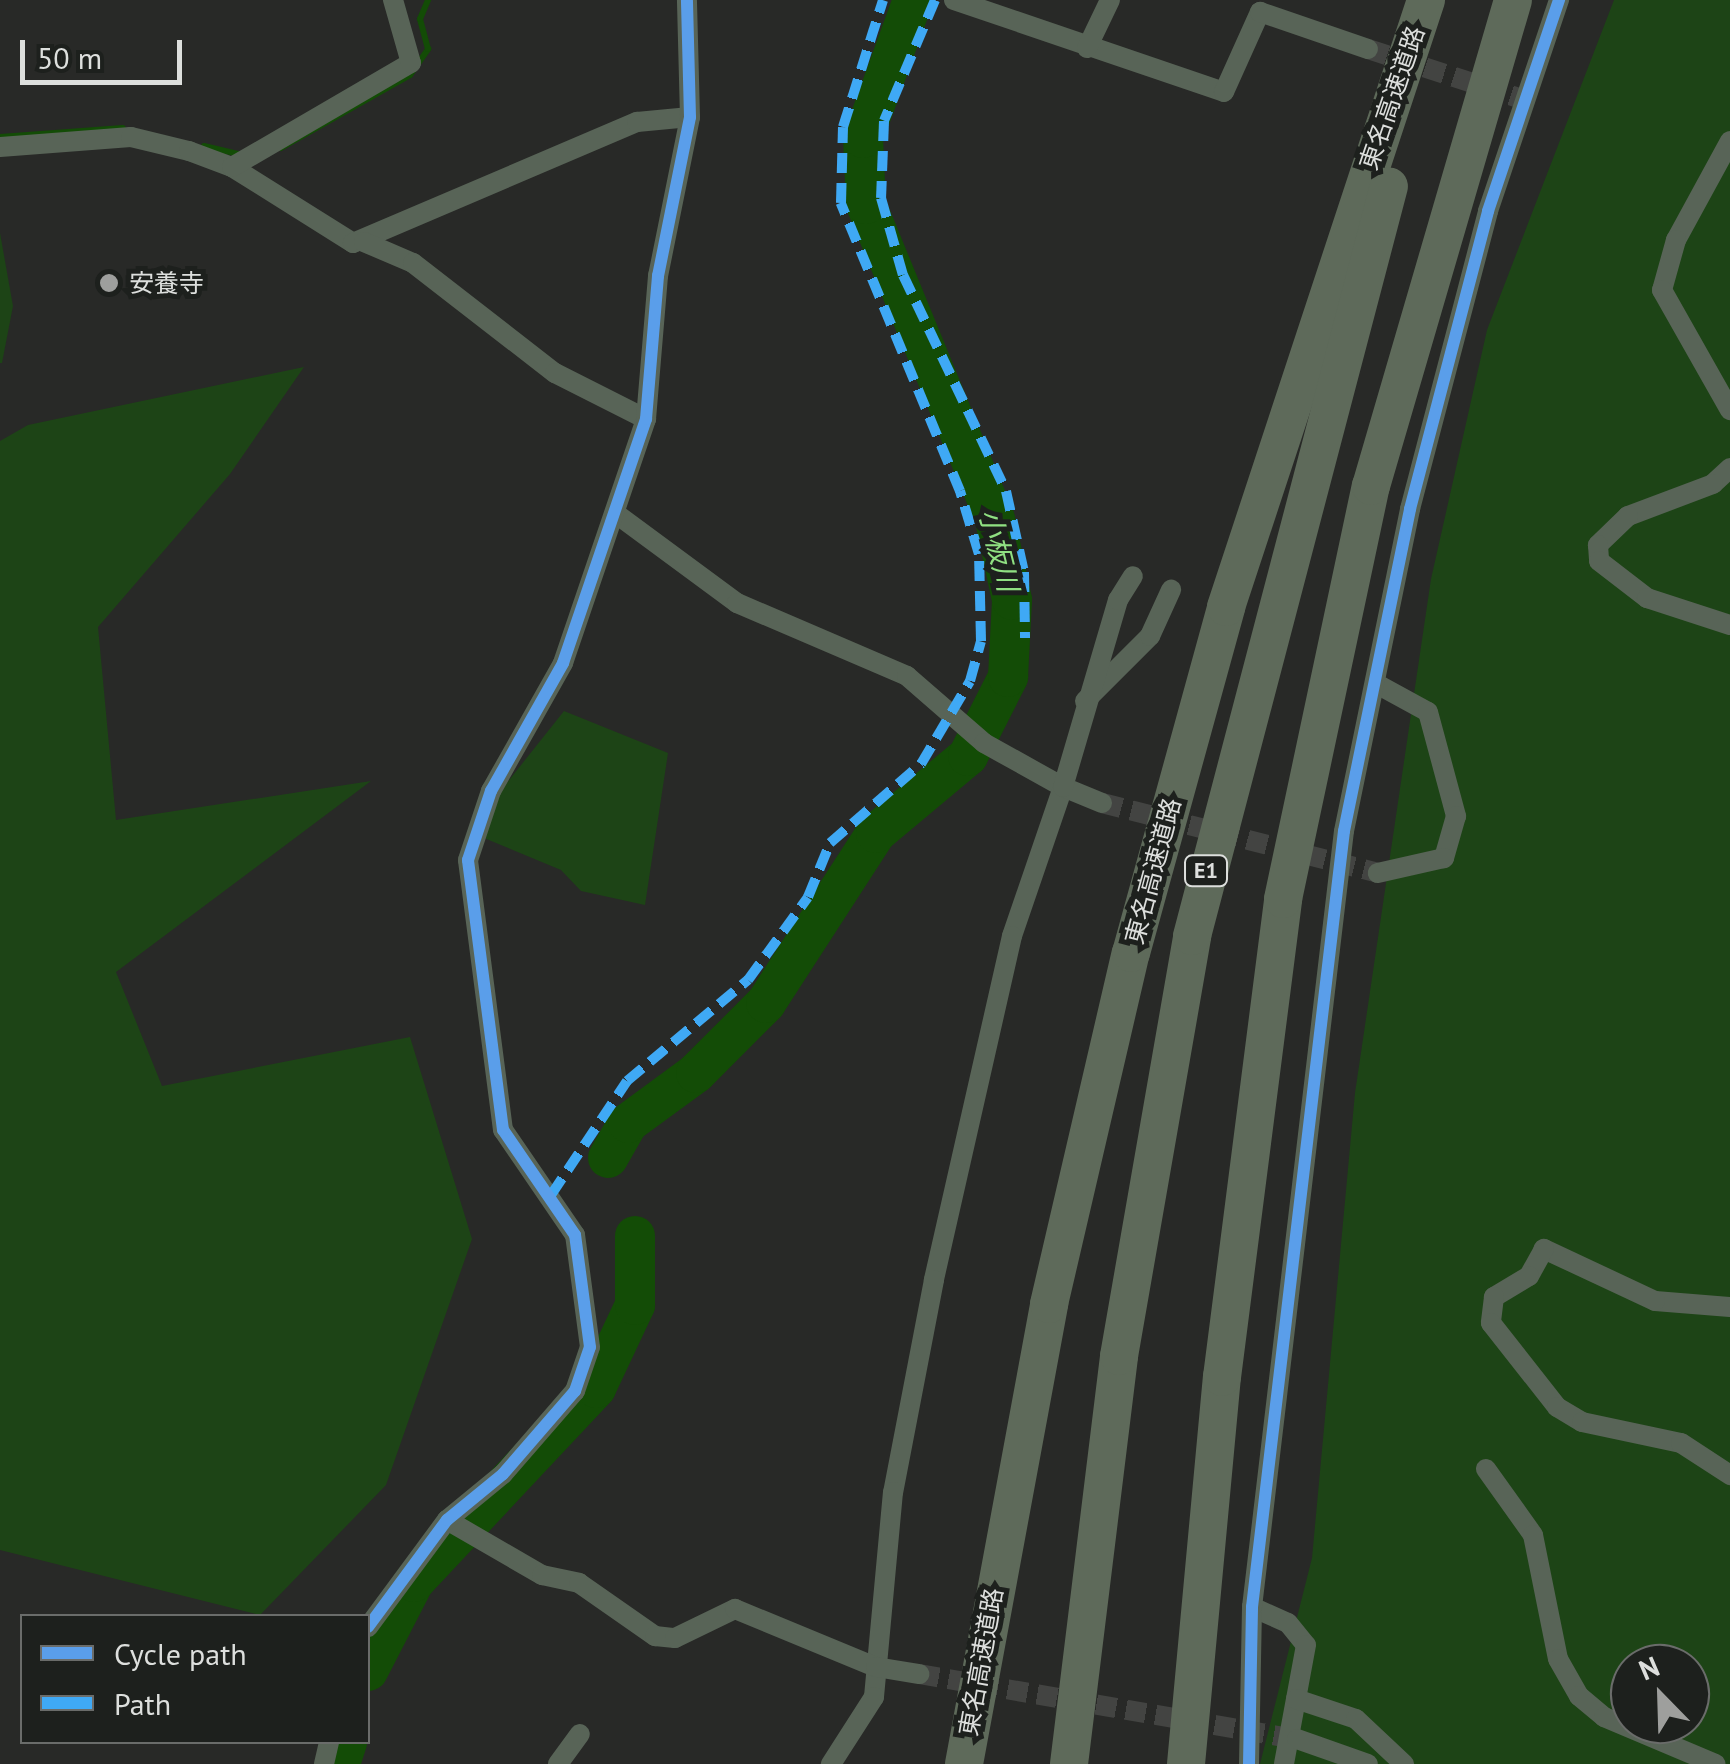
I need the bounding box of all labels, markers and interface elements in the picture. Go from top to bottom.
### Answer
scale bar [25,20,188,82]
street label: 東名高速道路 [1353,22,1431,174]
text: 50 m [37,38,102,77]
place label: 安養寺 [129,268,204,298]
marker: 安養寺 [98,272,120,294]
water label: 小板川 [973,505,1025,595]
street label: 東名高速道路 [1119,795,1187,947]
road number: E1 [1184,854,1228,888]
street label: 東名高速道路 [953,1586,1009,1738]
legend [20,1614,370,1744]
text: Cycle path [114,1634,247,1673]
north arrow [1610,1644,1710,1744]
text: N [1633,1647,1665,1688]
text: Path [114,1684,171,1723]

